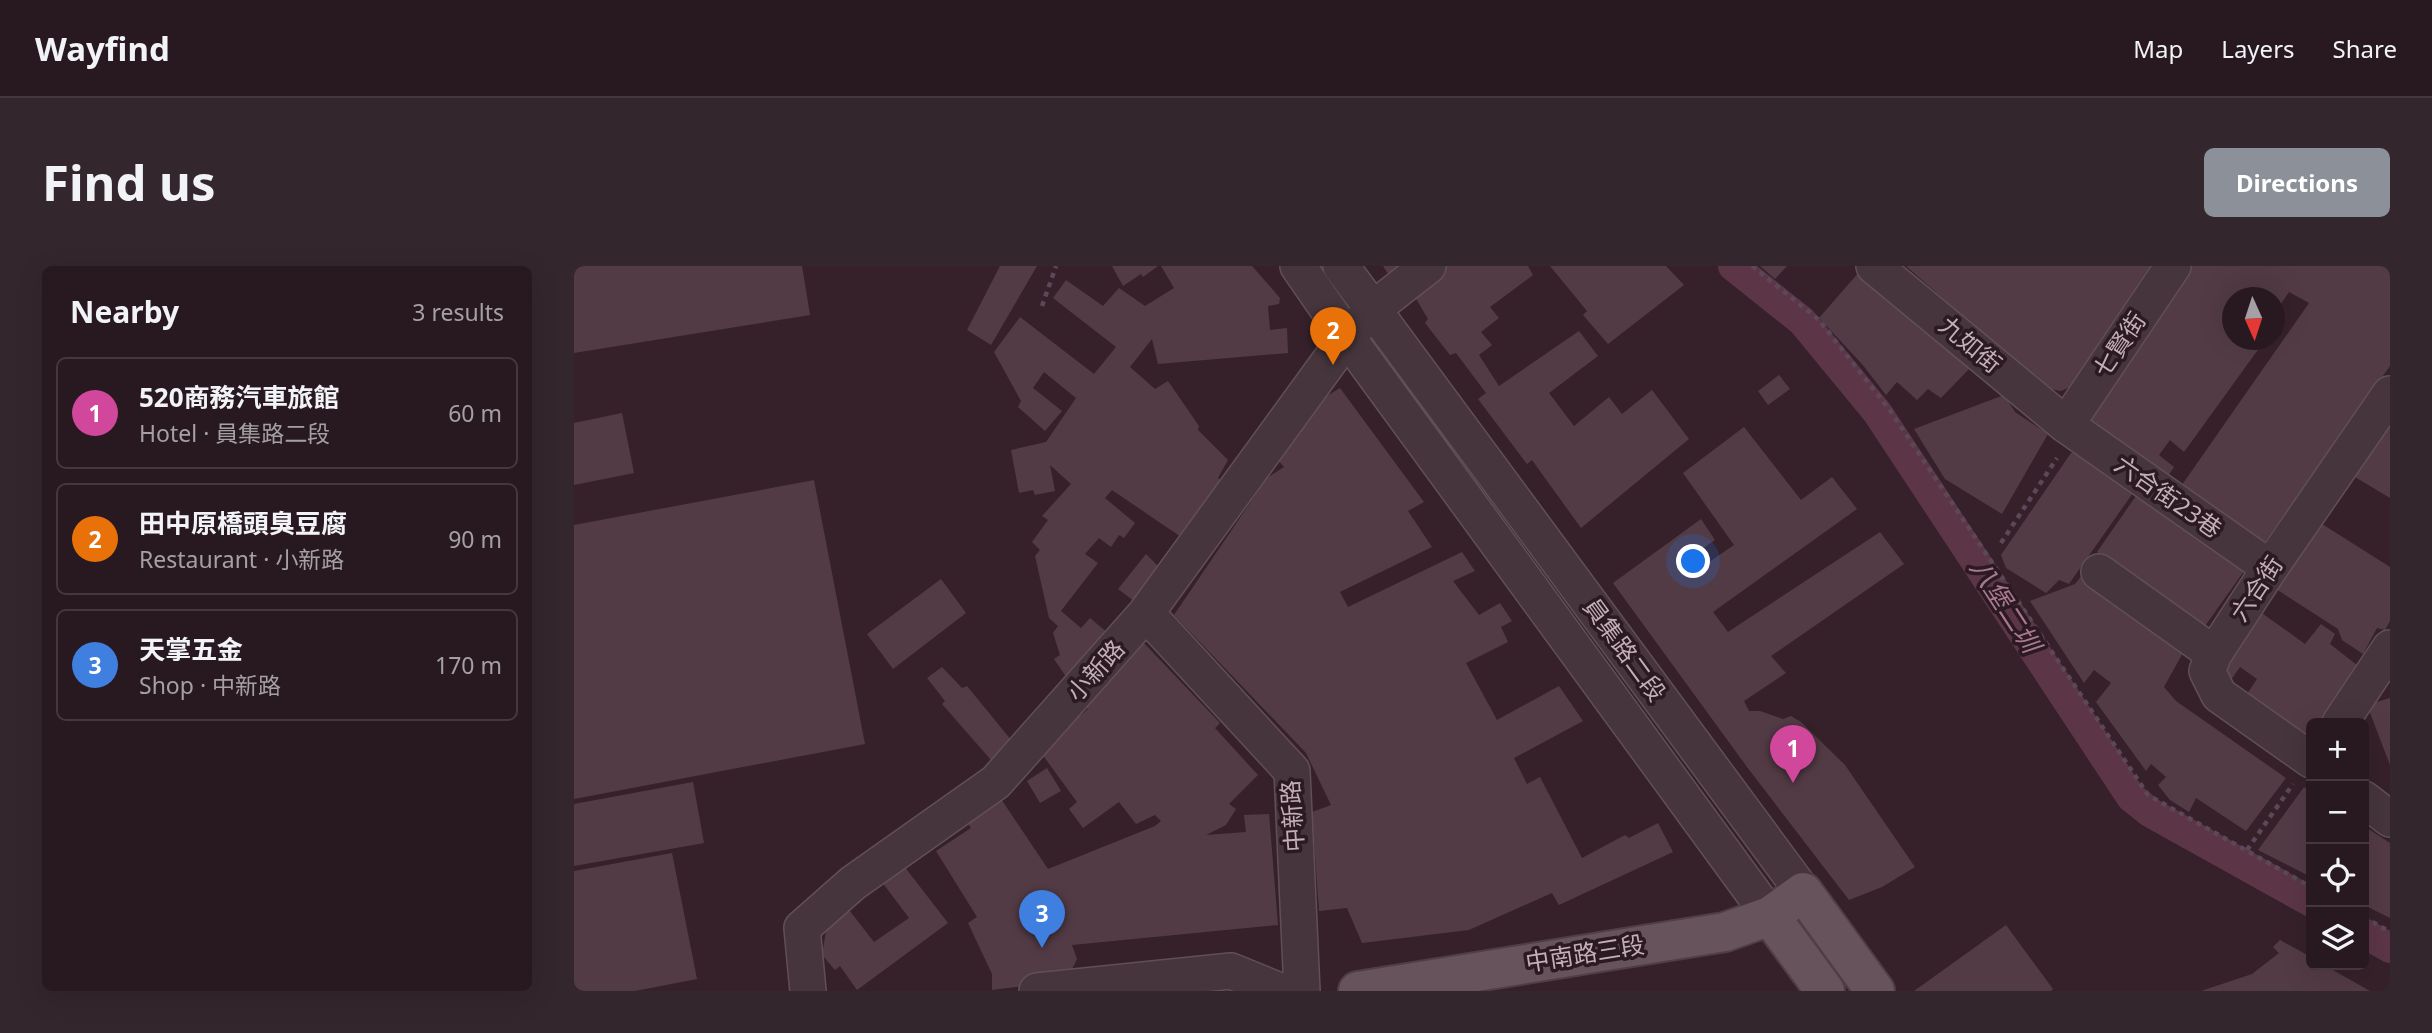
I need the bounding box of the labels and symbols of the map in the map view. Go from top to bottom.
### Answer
north arrow [2222,287,2285,350]
street label: 七賢街 [2085,305,2153,383]
pin: 2 [1310,307,1356,365]
street label: 九如街 [1933,308,2009,380]
street label: 六合街23巷 [2109,447,2229,545]
your location [1676,544,1710,578]
street label: 六合街 [2222,549,2290,627]
water label: 八堡二圳 [1962,552,2051,662]
street label: 員集路二段 [1577,591,1674,707]
street label: 小新路 [1059,632,1131,708]
pin: 1 [1770,725,1816,783]
street label: 中新路 [1273,779,1310,853]
pin: 3 [1019,890,1065,948]
street label: 中南路三段 [1523,927,1647,978]

